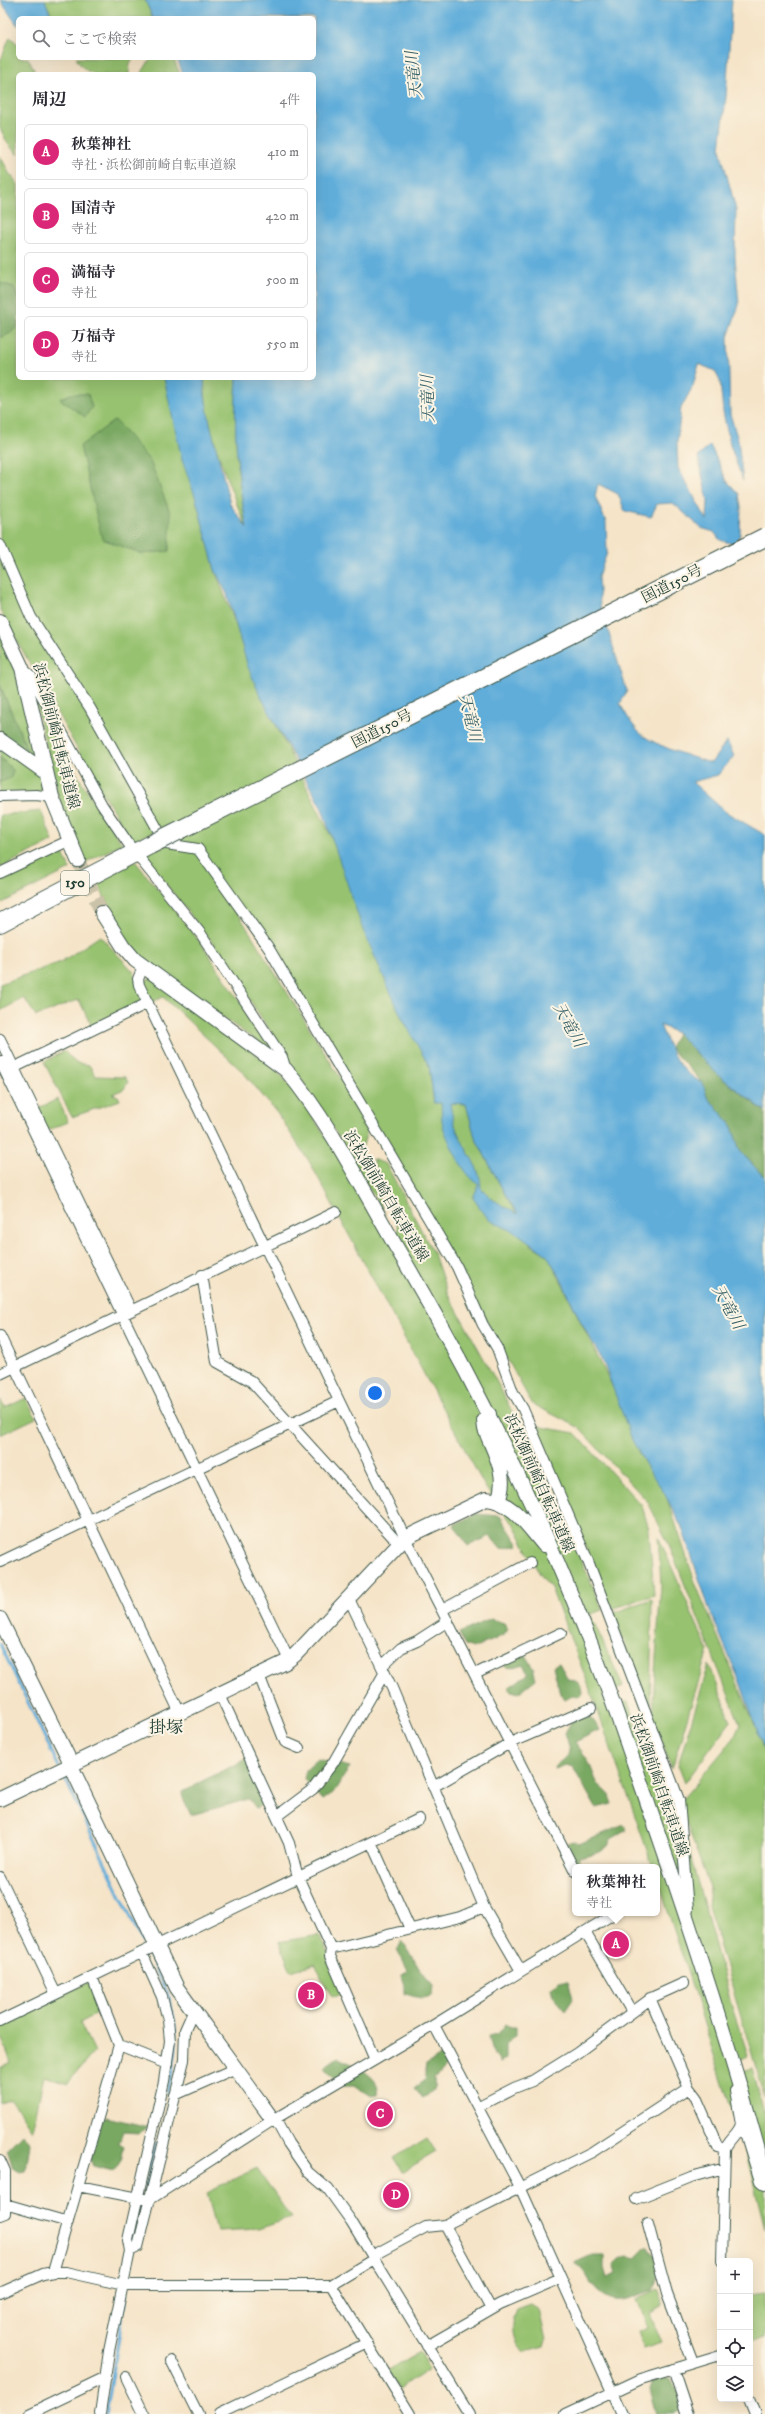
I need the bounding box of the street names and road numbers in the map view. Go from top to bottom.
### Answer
street label: 国道150号 [638,561,706,607]
street label: 浜松御前崎自転車道線 [29,661,83,811]
street label: 国道150号 [348,706,416,752]
road number: 150 [61,871,89,895]
street label: 浜松御前崎自転車道線 [339,1127,433,1265]
street label: 浜松御前崎自転車道線 [500,1411,578,1555]
street label: 浜松御前崎自転車道線 [626,1711,692,1859]

